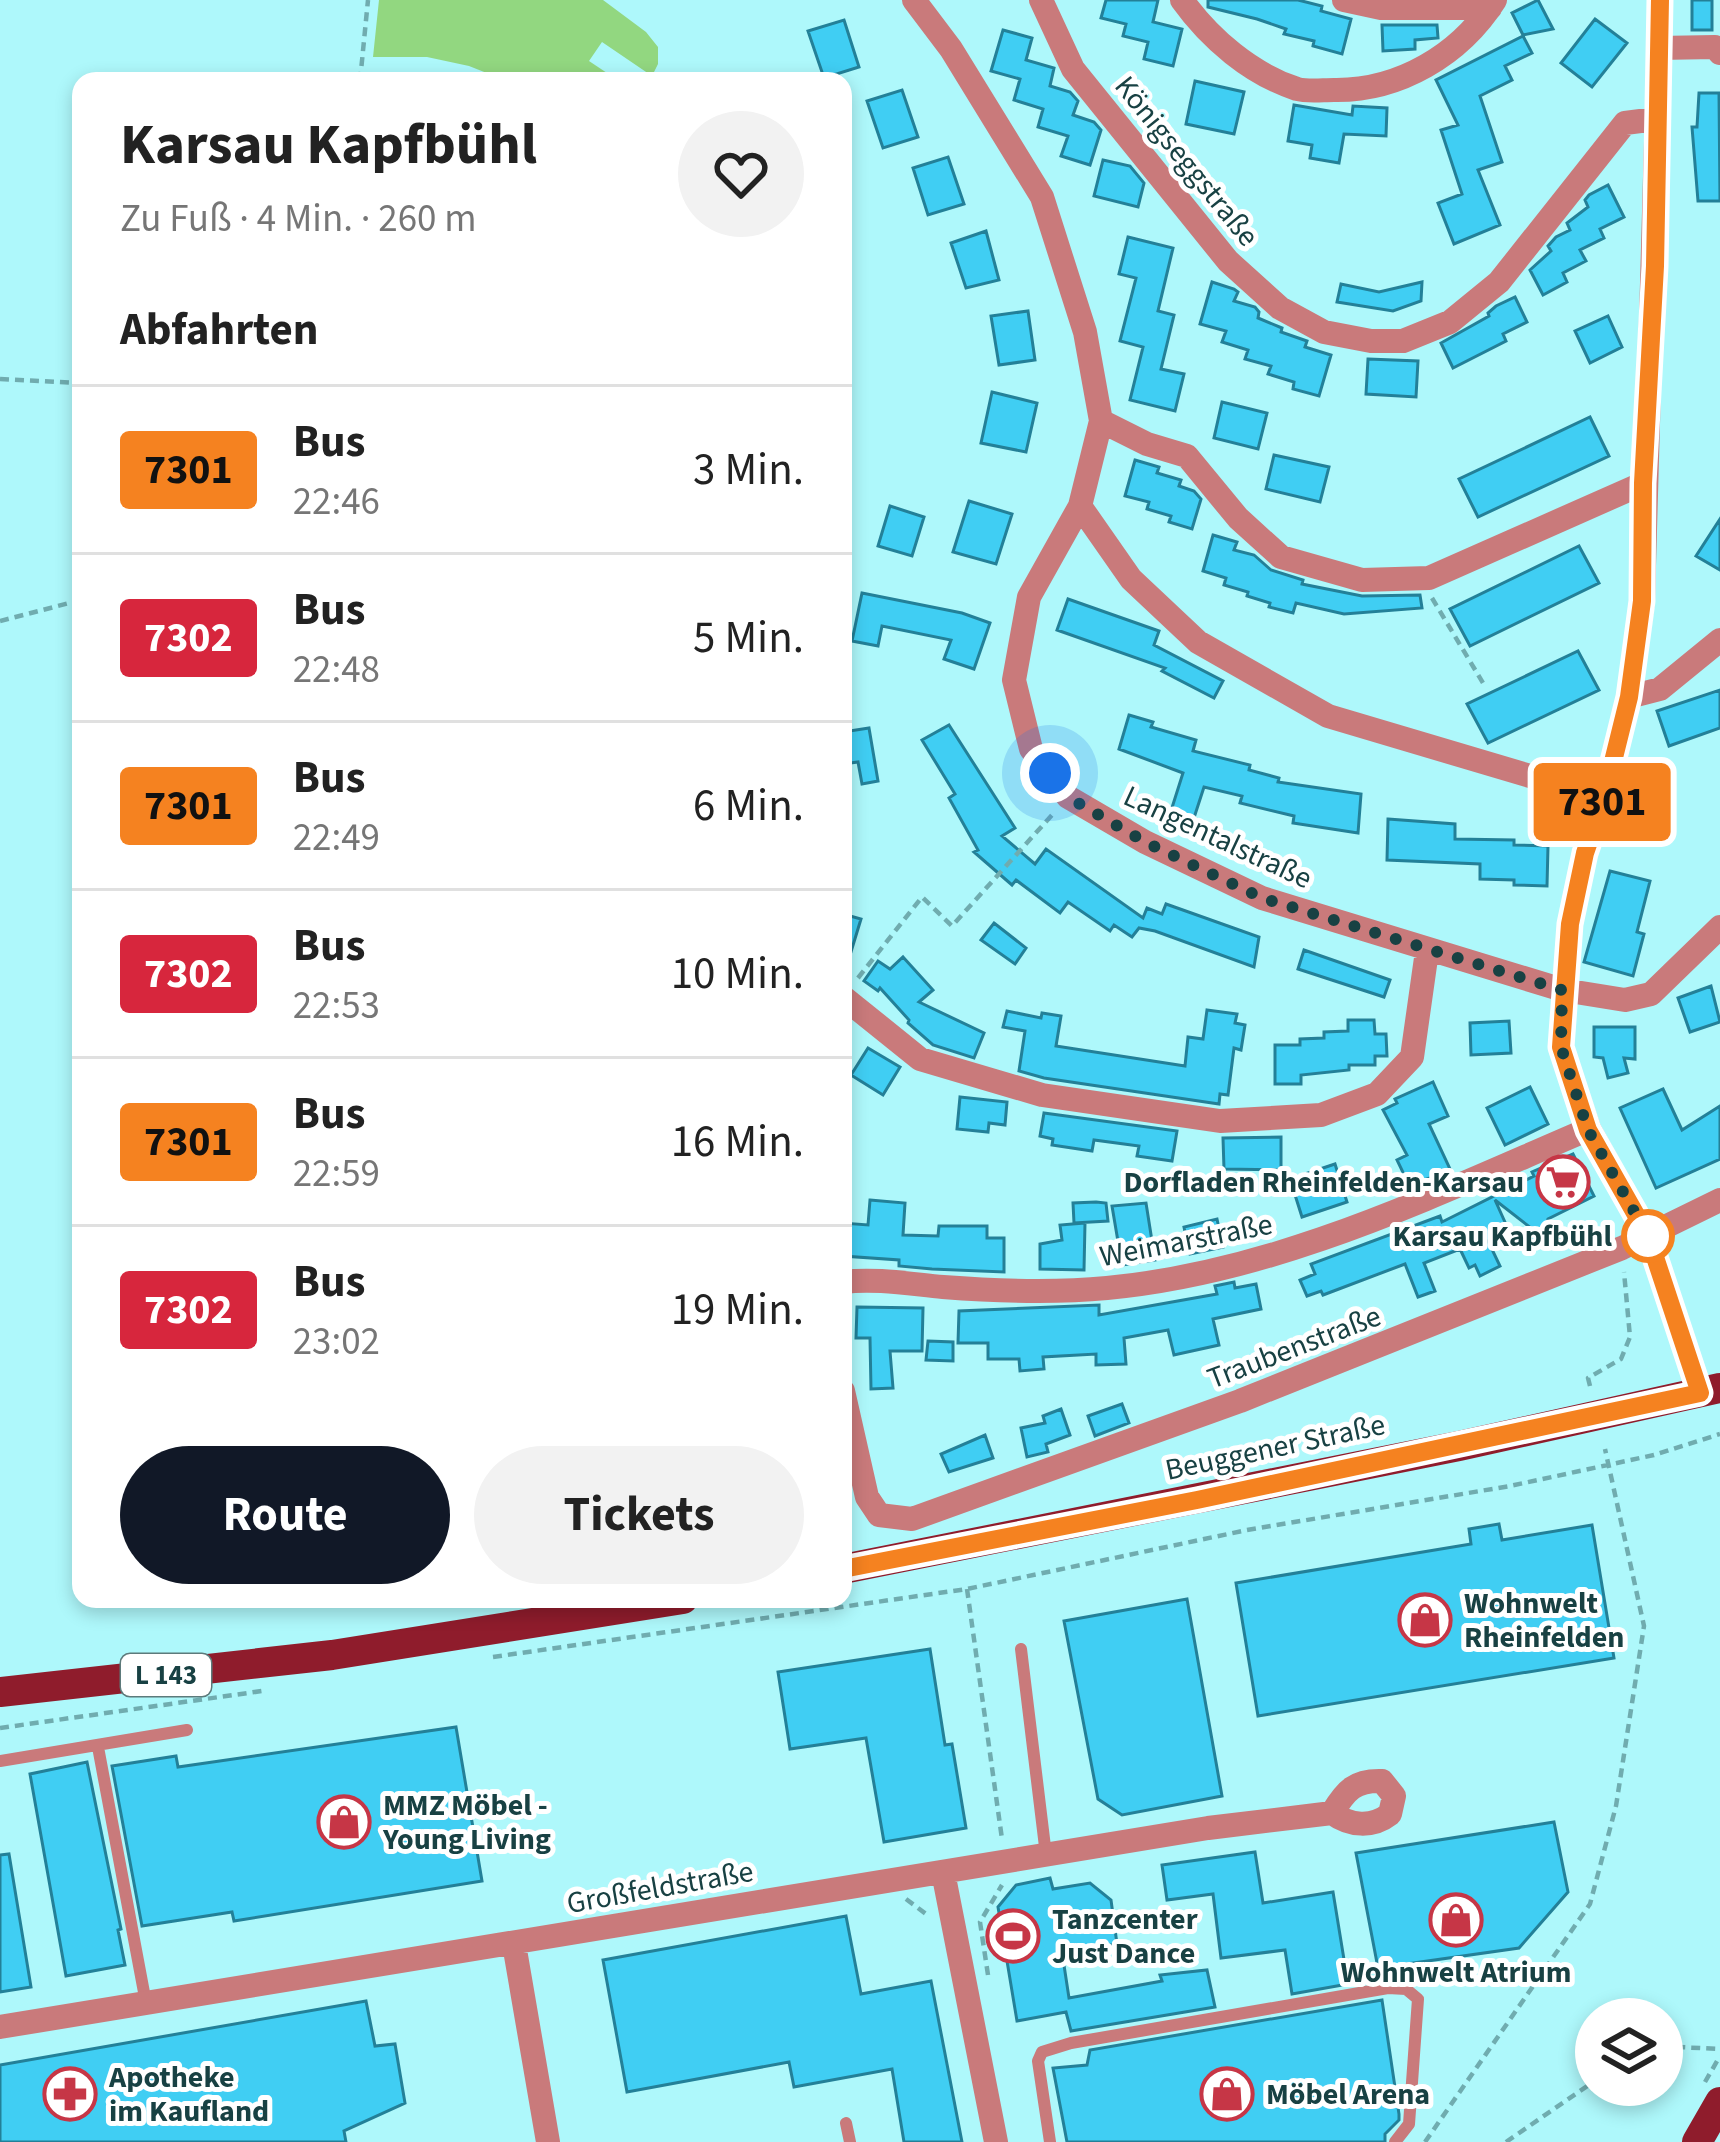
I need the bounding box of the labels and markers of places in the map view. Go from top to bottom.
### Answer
supermarket icon: Dorfladen Rheinfelden-Karsau [1535,1154,1591,1210]
place label: Dorfladen Rheinfelden-Karsau [1123,1161,1524,1204]
marker: Karsau Kapfbühl [1623,1211,1673,1261]
place label: Karsau Kapfbühl [1392,1215,1612,1258]
place label: Wohnwelt Rheinfelden [1464,1582,1624,1659]
shop icon: Wohnwelt Rheinfelden [1397,1592,1453,1648]
place label: MMZ Möbel - Young Living [382,1784,551,1861]
shop icon: MMZ Möbel - Young Living [316,1794,372,1850]
shop icon: Wohnwelt Atrium [1428,1892,1484,1948]
place label: Tanzcenter Just Dance [1052,1898,1198,1975]
sports icon: Tanzcenter Just Dance [985,1908,1041,1964]
place label: Wohnwelt Atrium [1340,1951,1572,1994]
place label: Apotheke im Kaufland [108,2056,269,2133]
pharmacy icon: Apotheke im Kaufland [42,2066,98,2122]
shop icon: Möbel Arena [1199,2066,1255,2122]
place label: Möbel Arena [1266,2073,1430,2116]

